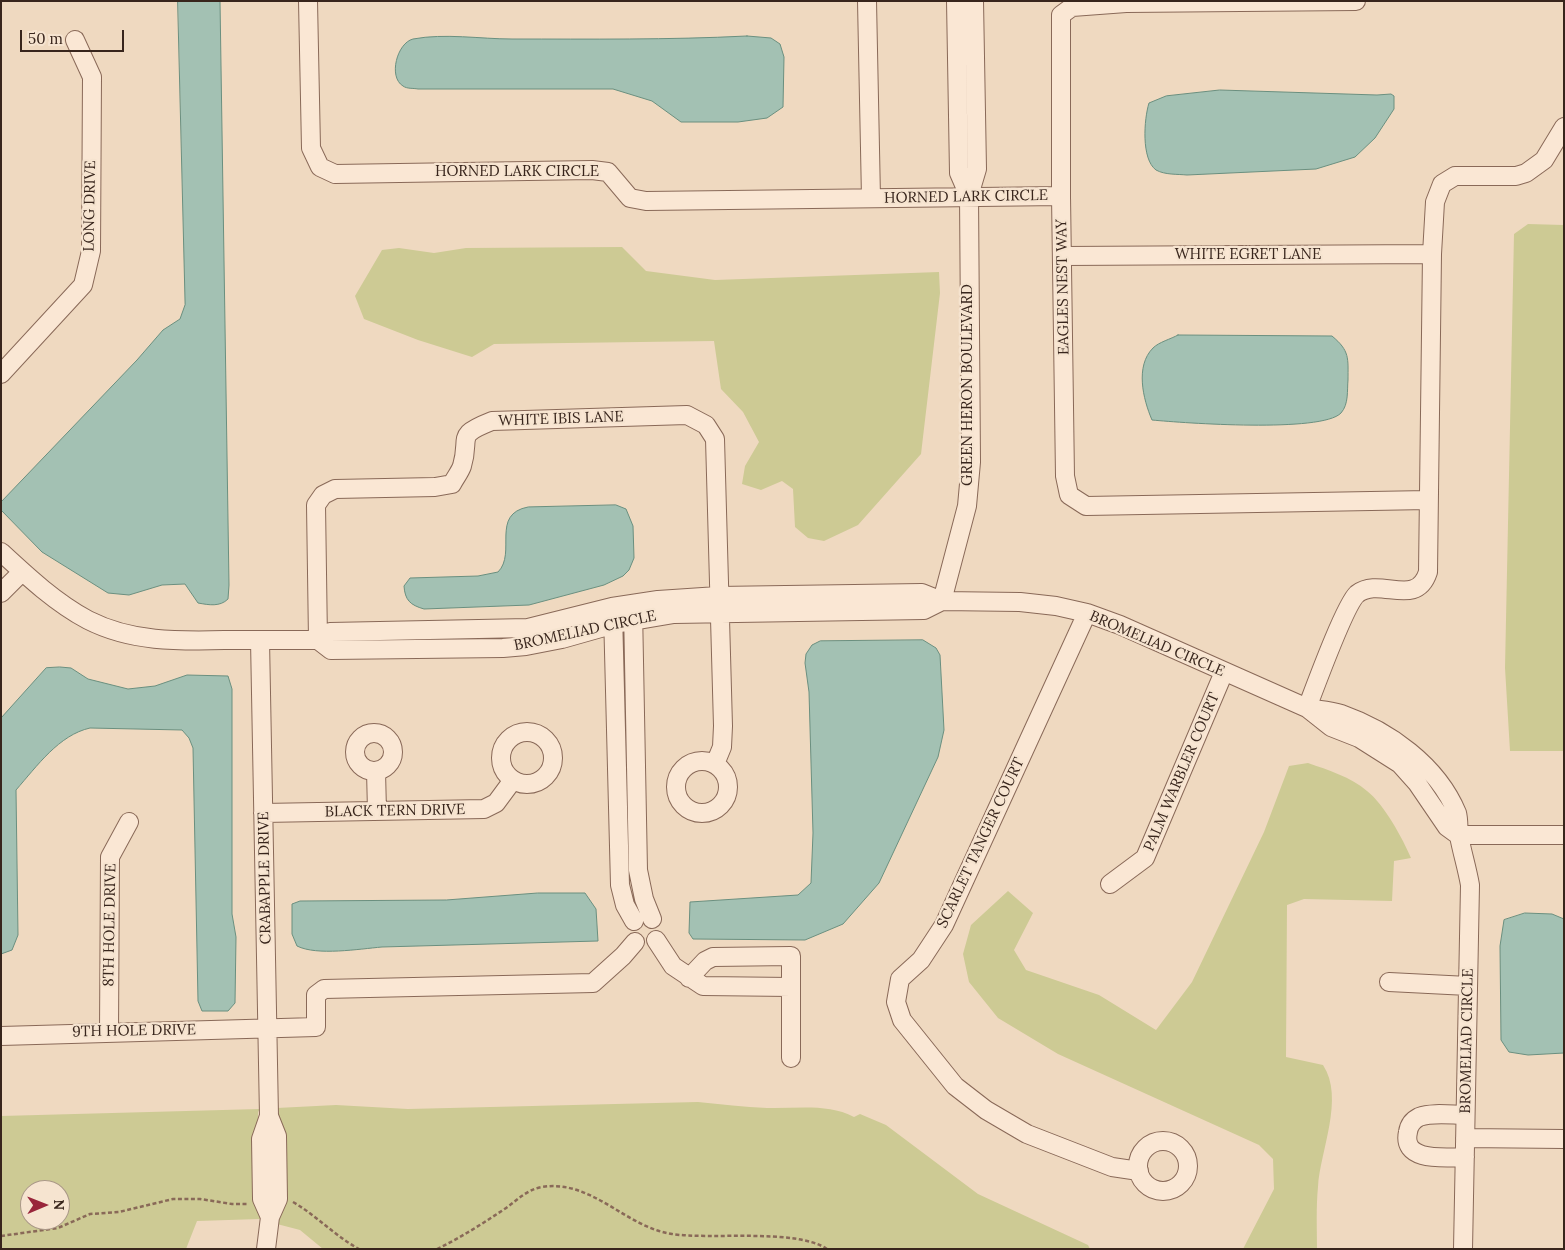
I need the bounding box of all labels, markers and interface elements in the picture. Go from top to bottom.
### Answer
scale bar [22,20,126,52]
text: 50 m [28,29,63,48]
street label: LONG DRIVE [80,160,100,252]
street label: HORNED LARK CIRCLE [435,163,599,181]
street label: HORNED LARK CIRCLE [884,187,1048,207]
street label: EAGLES NEST WAY [1053,219,1073,355]
street label: WHITE EGRET LANE [1175,246,1321,264]
street label: GREEN HERON BOULEVARD [959,284,977,486]
street label: WHITE IBIS LANE [498,408,624,430]
street label: BROMELIAD CIRCLE [512,607,658,655]
street label: BROMELIAD CIRCLE [1087,607,1227,681]
street label: PALM WARBLER COURT [1140,690,1224,854]
street label: SCARLET TANGER COURT [934,755,1028,931]
street label: BLACK TERN DRIVE [325,801,465,821]
street label: CRABAPPLE DRIVE [255,811,275,945]
street label: 8TH HOLE DRIVE [100,863,120,987]
street label: BROMELIAD CIRCLE [1457,968,1477,1114]
street label: 9TH HOLE DRIVE [72,1021,196,1041]
north arrow [20,1180,70,1230]
text: N [50,1199,68,1210]

